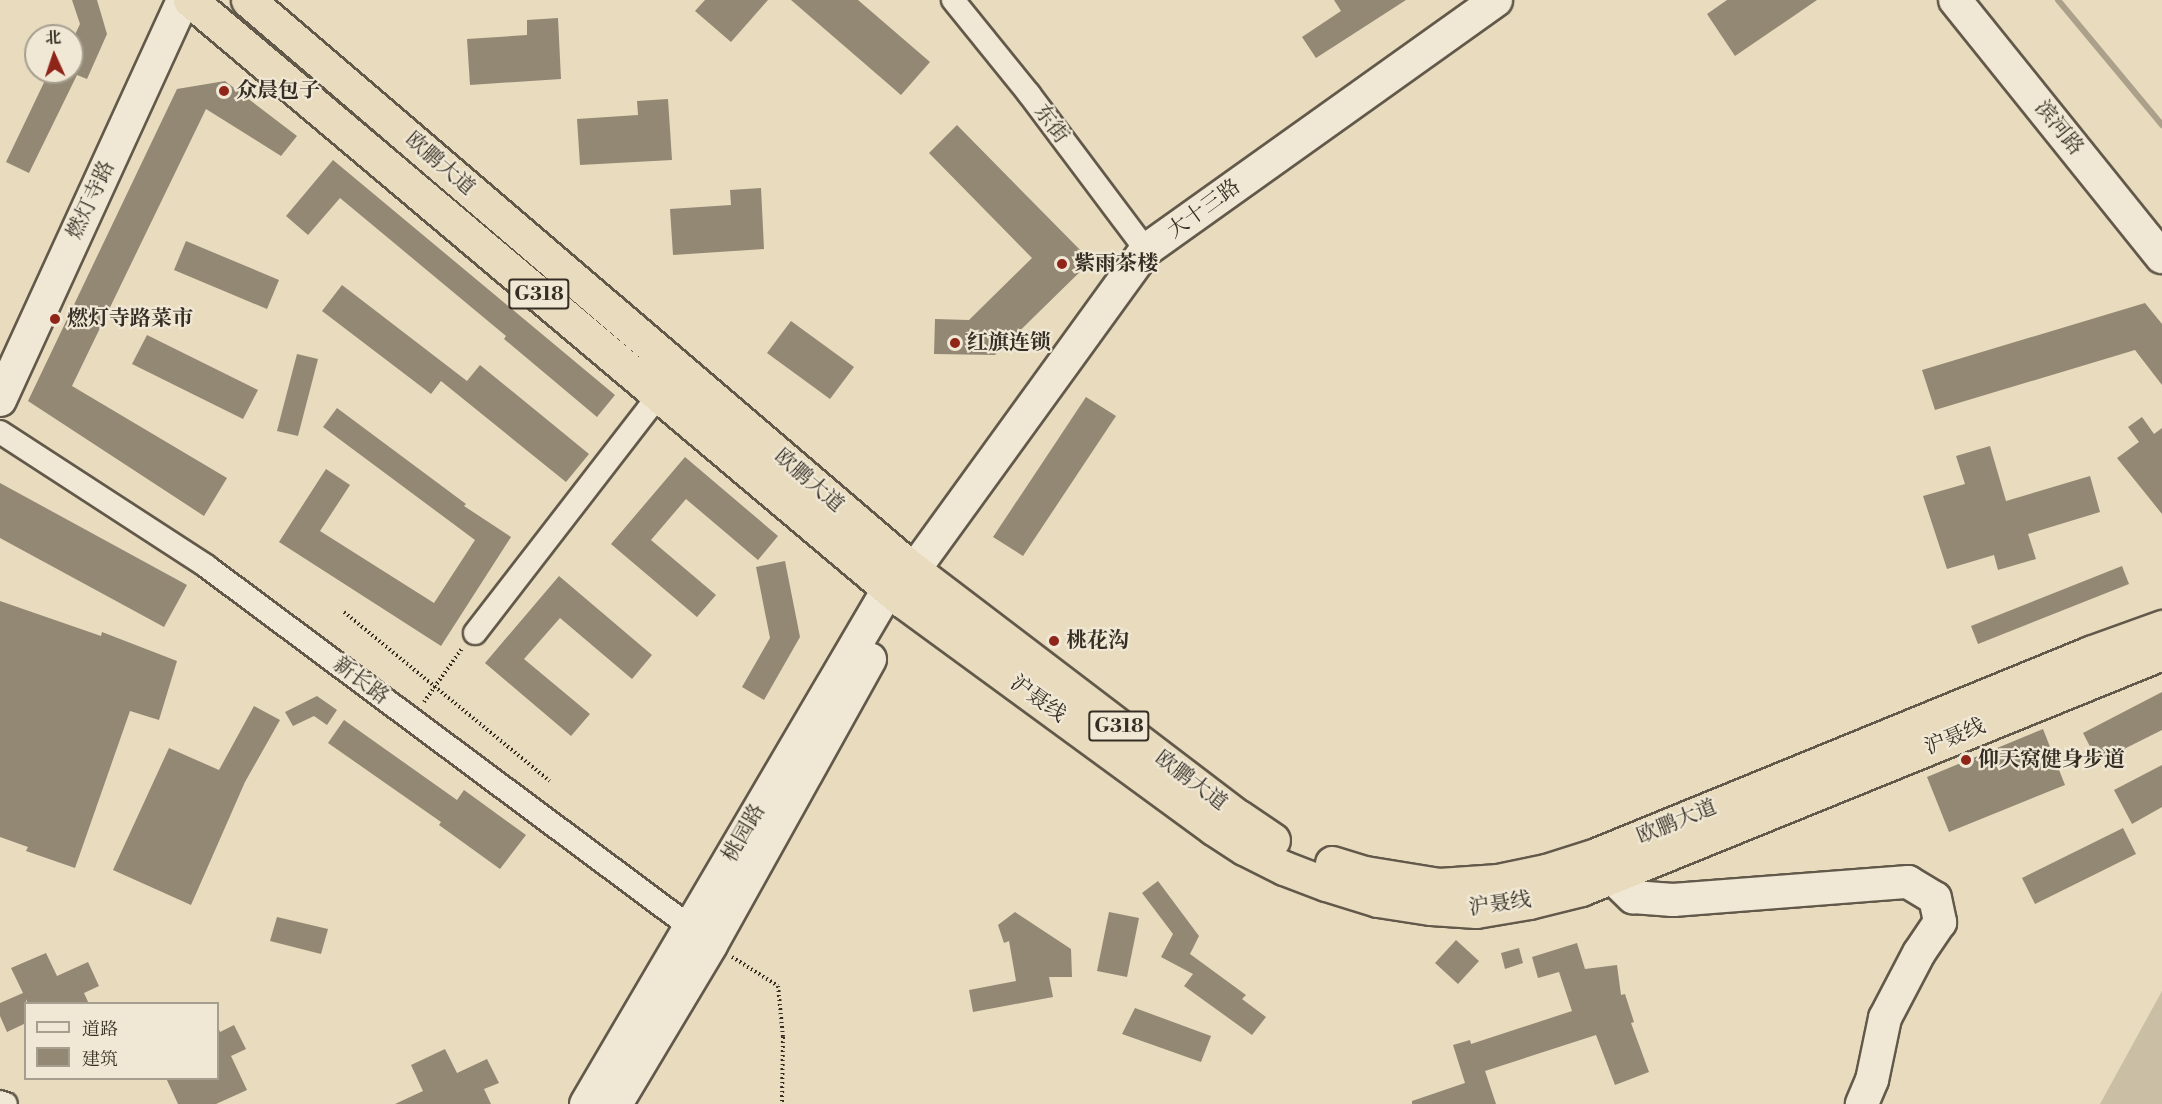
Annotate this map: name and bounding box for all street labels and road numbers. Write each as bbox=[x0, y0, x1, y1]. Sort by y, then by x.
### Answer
street label: 滨河路 bbox=[2029, 96, 2089, 160]
street label: 东街 bbox=[1028, 100, 1074, 148]
street label: 欧鹏大道 bbox=[400, 127, 480, 201]
street label: 燃灯寺路 bbox=[62, 157, 120, 243]
street label: 大十三路 bbox=[1163, 174, 1245, 244]
road number: G318 bbox=[508, 277, 570, 311]
street label: 欧鹏大道 bbox=[769, 444, 849, 518]
street label: 新长路 bbox=[328, 652, 394, 710]
street label: 沪聂线 bbox=[1005, 670, 1071, 728]
road number: G318 bbox=[1088, 709, 1150, 743]
street label: 沪聂线 bbox=[1921, 714, 1989, 760]
street label: 欧鹏大道 bbox=[1150, 746, 1232, 816]
street label: 欧鹏大道 bbox=[1633, 795, 1721, 849]
street label: 桃园路 bbox=[717, 799, 771, 867]
street label: 沪聂线 bbox=[1467, 887, 1533, 921]

